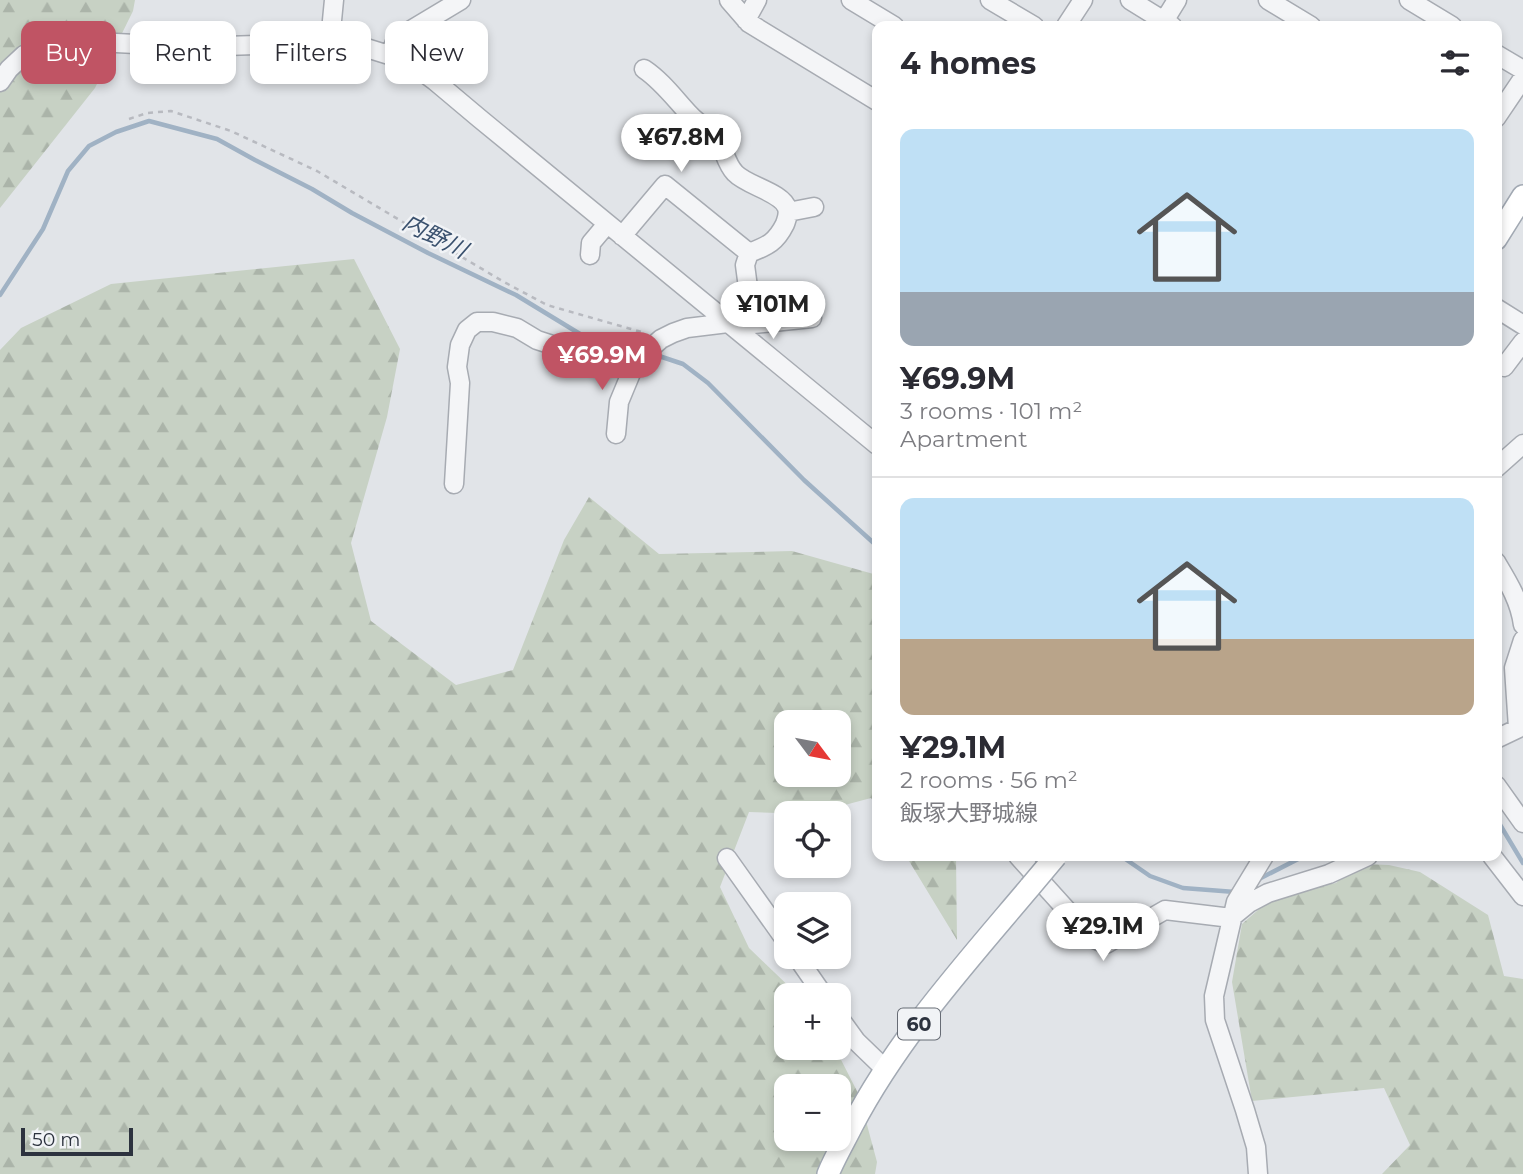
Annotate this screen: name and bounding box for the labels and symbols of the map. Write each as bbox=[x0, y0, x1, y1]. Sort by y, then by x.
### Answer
pin: ¥67.8M bbox=[624, 114, 738, 174]
water label: 内野川 bbox=[398, 208, 475, 265]
pin: ¥101M bbox=[724, 282, 822, 341]
pin: ¥69.9M bbox=[545, 332, 659, 392]
north arrow bbox=[774, 710, 850, 788]
pin: ¥29.1M bbox=[1046, 904, 1160, 963]
road number: 60 bbox=[898, 1008, 940, 1040]
scale bar bbox=[21, 1125, 133, 1157]

